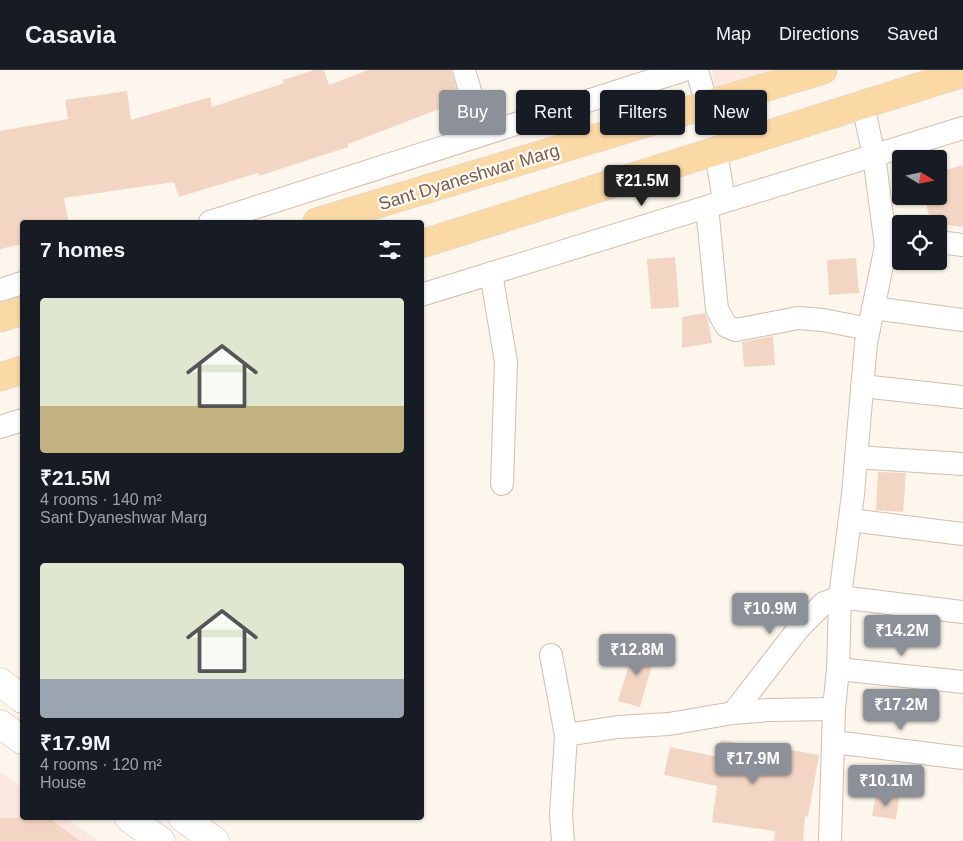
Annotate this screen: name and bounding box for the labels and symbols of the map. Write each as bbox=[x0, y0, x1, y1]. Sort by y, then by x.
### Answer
street label: Sant Dyaneshwar Marg bbox=[376, 140, 562, 214]
north arrow bbox=[892, 150, 948, 205]
pin: ₹21.5M bbox=[601, 164, 683, 207]
pin: ₹10.9M bbox=[729, 592, 811, 635]
pin: ₹14.2M bbox=[861, 614, 943, 657]
pin: ₹12.8M bbox=[596, 634, 678, 676]
pin: ₹17.2M bbox=[860, 688, 942, 731]
pin: ₹17.9M bbox=[712, 742, 794, 785]
pin: ₹10.1M bbox=[845, 764, 927, 807]

